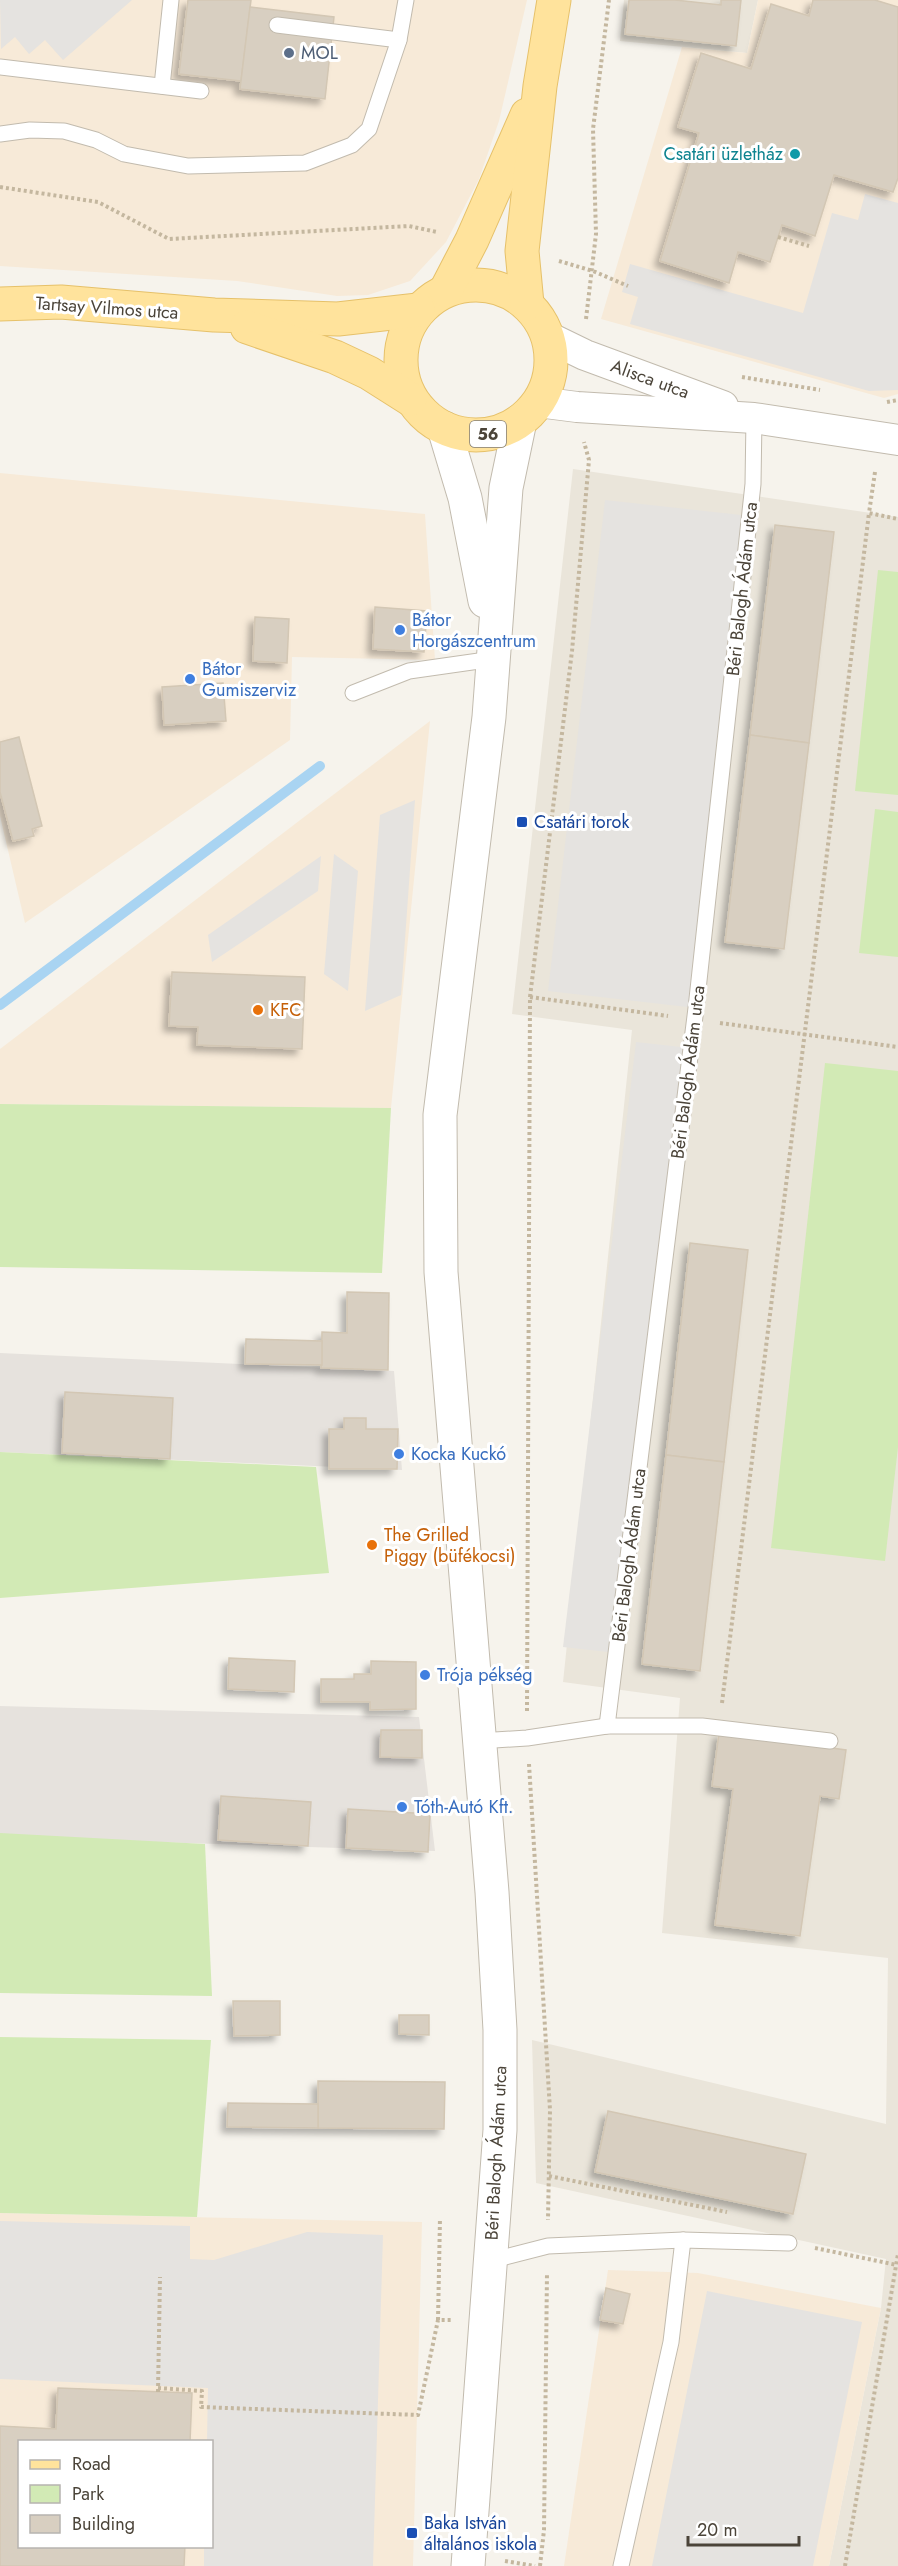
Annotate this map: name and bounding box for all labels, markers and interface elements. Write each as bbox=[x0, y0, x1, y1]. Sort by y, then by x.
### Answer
place label: MOL bbox=[301, 40, 338, 66]
marker: MOL bbox=[282, 46, 296, 60]
place label: Csatári üzletház bbox=[664, 141, 784, 167]
marker: Csatári üzletház bbox=[788, 147, 802, 161]
street label: Tartsay Vilmos utca bbox=[35, 290, 179, 326]
street label: Alisca utca bbox=[607, 353, 693, 405]
road number: 56 bbox=[470, 421, 506, 447]
street label: Béri Balogh Ádám utca bbox=[720, 501, 764, 677]
place label: Bátor Horgászcentrum bbox=[412, 607, 536, 654]
marker: Bátor Horgászcentrum bbox=[393, 623, 407, 637]
place label: Bátor Gumiszerviz bbox=[202, 656, 297, 703]
marker: Bátor Gumiszerviz bbox=[183, 672, 197, 686]
place label: Csatári torok bbox=[534, 809, 629, 835]
marker: Csatári torok bbox=[515, 815, 529, 829]
street label: Béri Balogh Ádám utca bbox=[664, 984, 712, 1160]
place label: KFC bbox=[270, 997, 302, 1023]
marker: KFC bbox=[251, 1003, 265, 1017]
place label: Kocka Kuckó bbox=[411, 1441, 506, 1467]
marker: Kocka Kuckó bbox=[392, 1447, 406, 1461]
street label: Béri Balogh Ádám utca bbox=[605, 1467, 653, 1643]
place label: The Grilled Piggy (büfékocsi) bbox=[384, 1522, 516, 1569]
marker: The Grilled Piggy (büfékocsi) bbox=[365, 1538, 379, 1552]
place label: Trója pékség bbox=[437, 1662, 532, 1688]
marker: Trója pékség bbox=[418, 1668, 432, 1682]
place label: Tóth-Autó Kft. bbox=[414, 1794, 514, 1820]
marker: Tóth-Autó Kft. bbox=[395, 1800, 409, 1814]
street label: Béri Balogh Ádám utca bbox=[478, 2065, 514, 2241]
legend bbox=[18, 2440, 213, 2548]
text: Road bbox=[72, 2451, 111, 2477]
text: Park bbox=[72, 2481, 104, 2507]
scale bar bbox=[688, 2509, 799, 2547]
place label: Baka István általános iskola bbox=[424, 2510, 537, 2557]
text: Building bbox=[72, 2511, 135, 2537]
text: 20 m bbox=[697, 2517, 737, 2543]
marker: Baka István általános iskola bbox=[405, 2526, 419, 2540]

